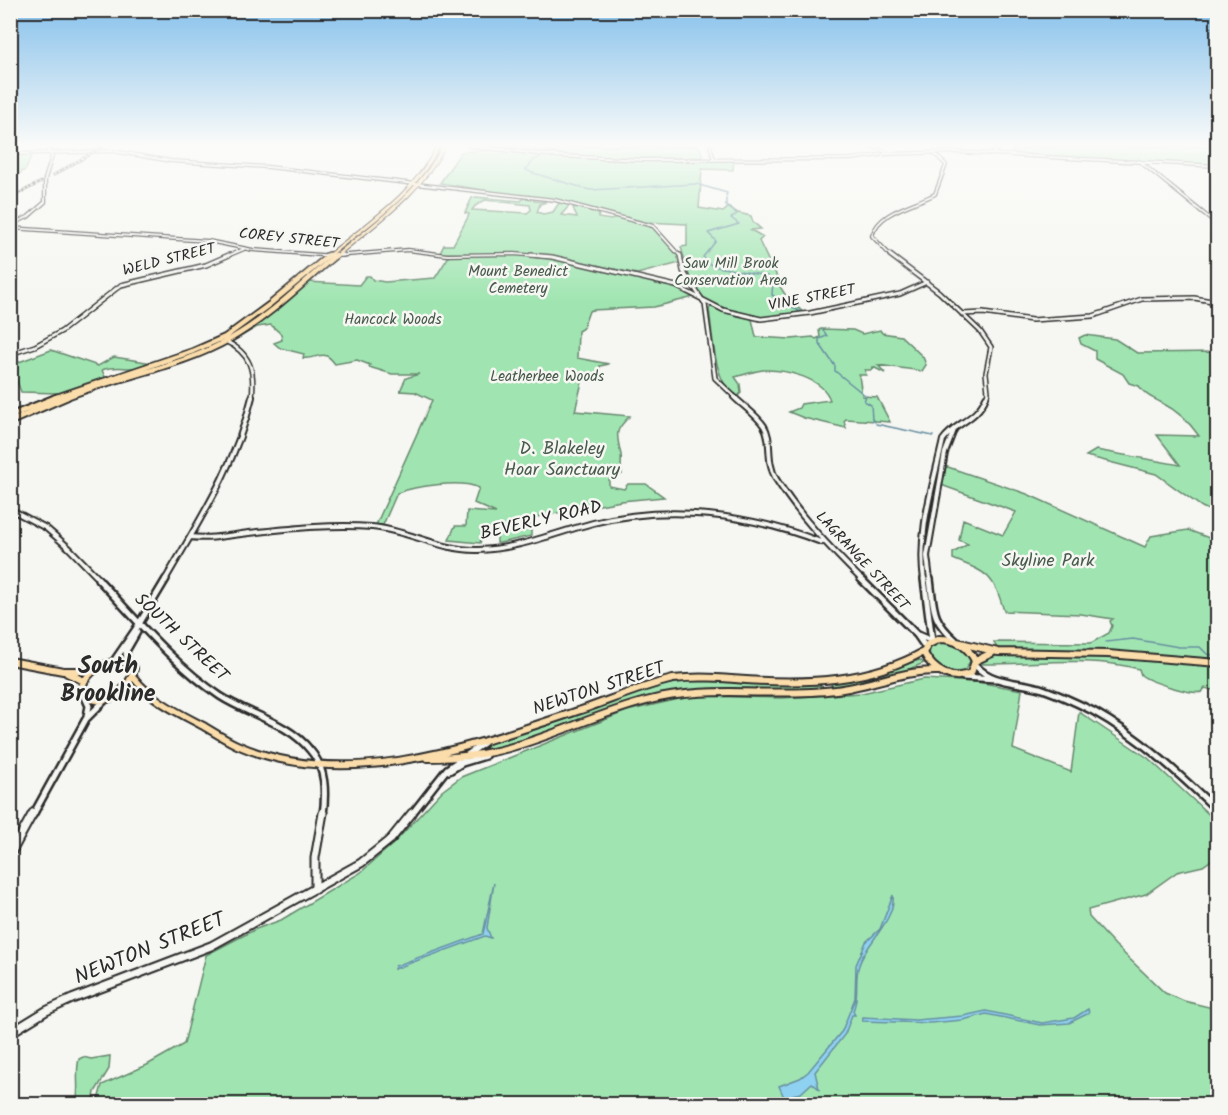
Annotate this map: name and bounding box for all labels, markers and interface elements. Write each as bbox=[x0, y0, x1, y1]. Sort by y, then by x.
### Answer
street label: COREY STREET bbox=[238, 222, 342, 256]
street label: WELD STREET bbox=[120, 236, 220, 283]
park label: Saw Mill Brook Conservation Area bbox=[674, 252, 788, 293]
park label: Mount Benedict Cemetery bbox=[468, 260, 568, 301]
street label: VINE STREET bbox=[767, 277, 859, 318]
park label: Hancock Woods bbox=[344, 308, 442, 332]
park label: Leatherbee Woods bbox=[490, 365, 605, 389]
park label: D. Blakeley Hoar Sanctuary bbox=[504, 435, 621, 485]
street label: BEVERLY ROAD bbox=[477, 493, 605, 549]
street label: LAGRANGE STREET bbox=[809, 506, 916, 618]
park label: Skyline Park bbox=[1002, 547, 1095, 576]
street label: SOUTH STREET bbox=[127, 586, 236, 691]
district label: South Brookline bbox=[60, 647, 156, 714]
street label: NEWTON STREET bbox=[529, 654, 670, 724]
street label: NEWTON STREET bbox=[70, 903, 232, 994]

